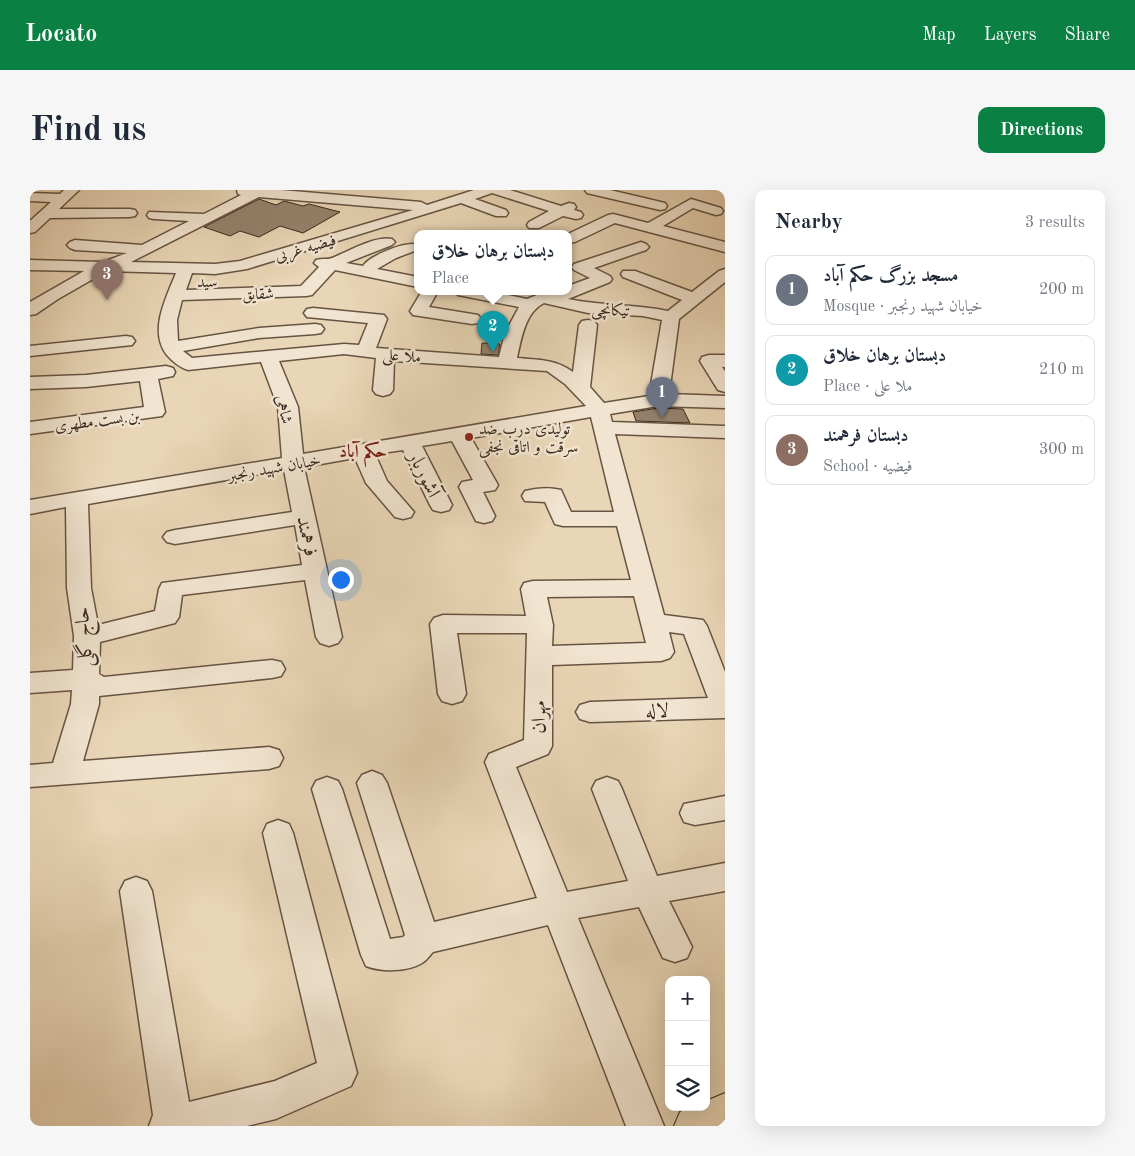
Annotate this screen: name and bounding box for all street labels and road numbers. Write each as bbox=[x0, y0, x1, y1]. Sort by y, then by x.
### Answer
street label: فیضیه غربی bbox=[273, 233, 339, 267]
street label: سید bbox=[197, 275, 218, 291]
street label: شقایق bbox=[242, 286, 274, 305]
street label: تیکانچی bbox=[591, 300, 631, 322]
street label: ملا علی bbox=[382, 347, 422, 369]
street label: شاهی bbox=[272, 393, 294, 425]
street label: بن بست مطهری bbox=[54, 409, 141, 436]
street label: آشوربار bbox=[402, 445, 448, 504]
street label: خیابان شهید رنجبر bbox=[224, 452, 322, 486]
street label: فرهمند bbox=[291, 515, 320, 558]
street label: حاج گلی bbox=[69, 606, 103, 668]
street label: مهران bbox=[530, 700, 551, 734]
street label: لاله bbox=[645, 702, 669, 722]

